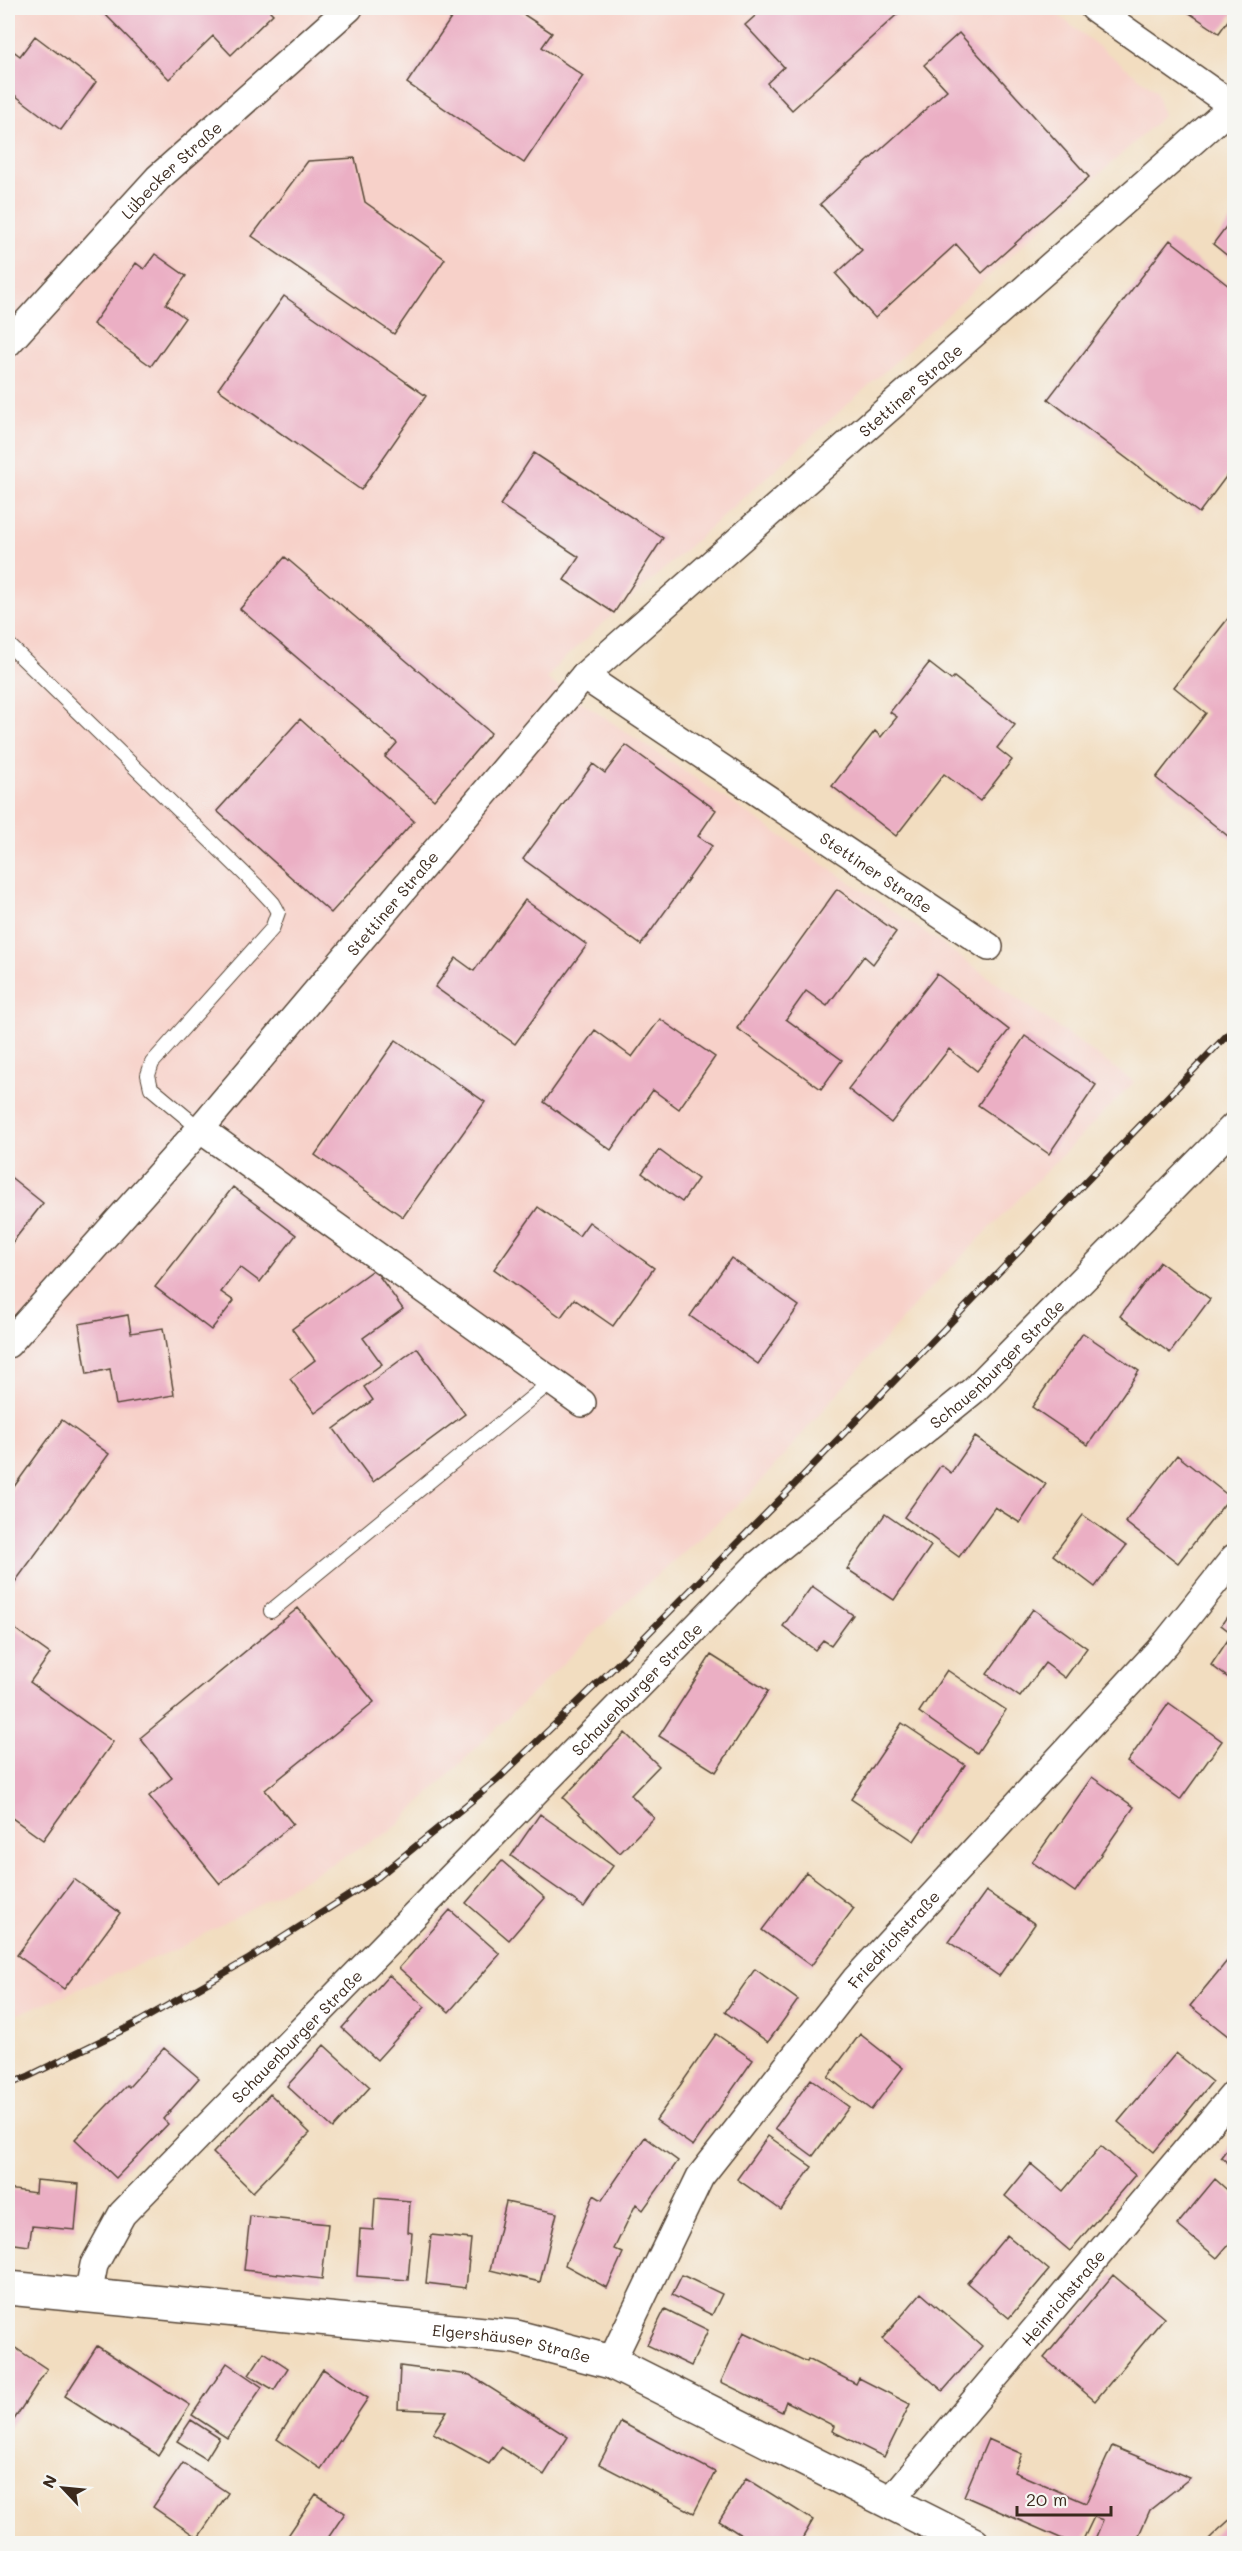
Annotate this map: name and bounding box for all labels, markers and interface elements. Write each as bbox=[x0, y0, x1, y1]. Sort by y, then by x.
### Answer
street label: Lübecker Straße bbox=[116, 116, 226, 223]
street label: Stettiner Straße bbox=[854, 339, 966, 441]
street label: Stettiner Straße bbox=[816, 827, 937, 917]
street label: Stettiner Straße bbox=[342, 846, 442, 959]
street label: Schauenburger Straße bbox=[925, 1294, 1068, 1433]
street label: Schauenburger Straße bbox=[566, 1617, 706, 1760]
street label: Friedrichstraße bbox=[842, 1885, 944, 1992]
street label: Schauenburger Straße bbox=[226, 1965, 366, 2107]
street label: Heinrichstraße bbox=[1016, 2245, 1109, 2349]
street label: Elgershäuser Straße bbox=[432, 2318, 593, 2367]
north arrow bbox=[33, 2458, 93, 2518]
text: N bbox=[37, 2471, 61, 2491]
scale bar bbox=[1017, 2479, 1112, 2517]
text: 20 m bbox=[1026, 2487, 1067, 2511]

